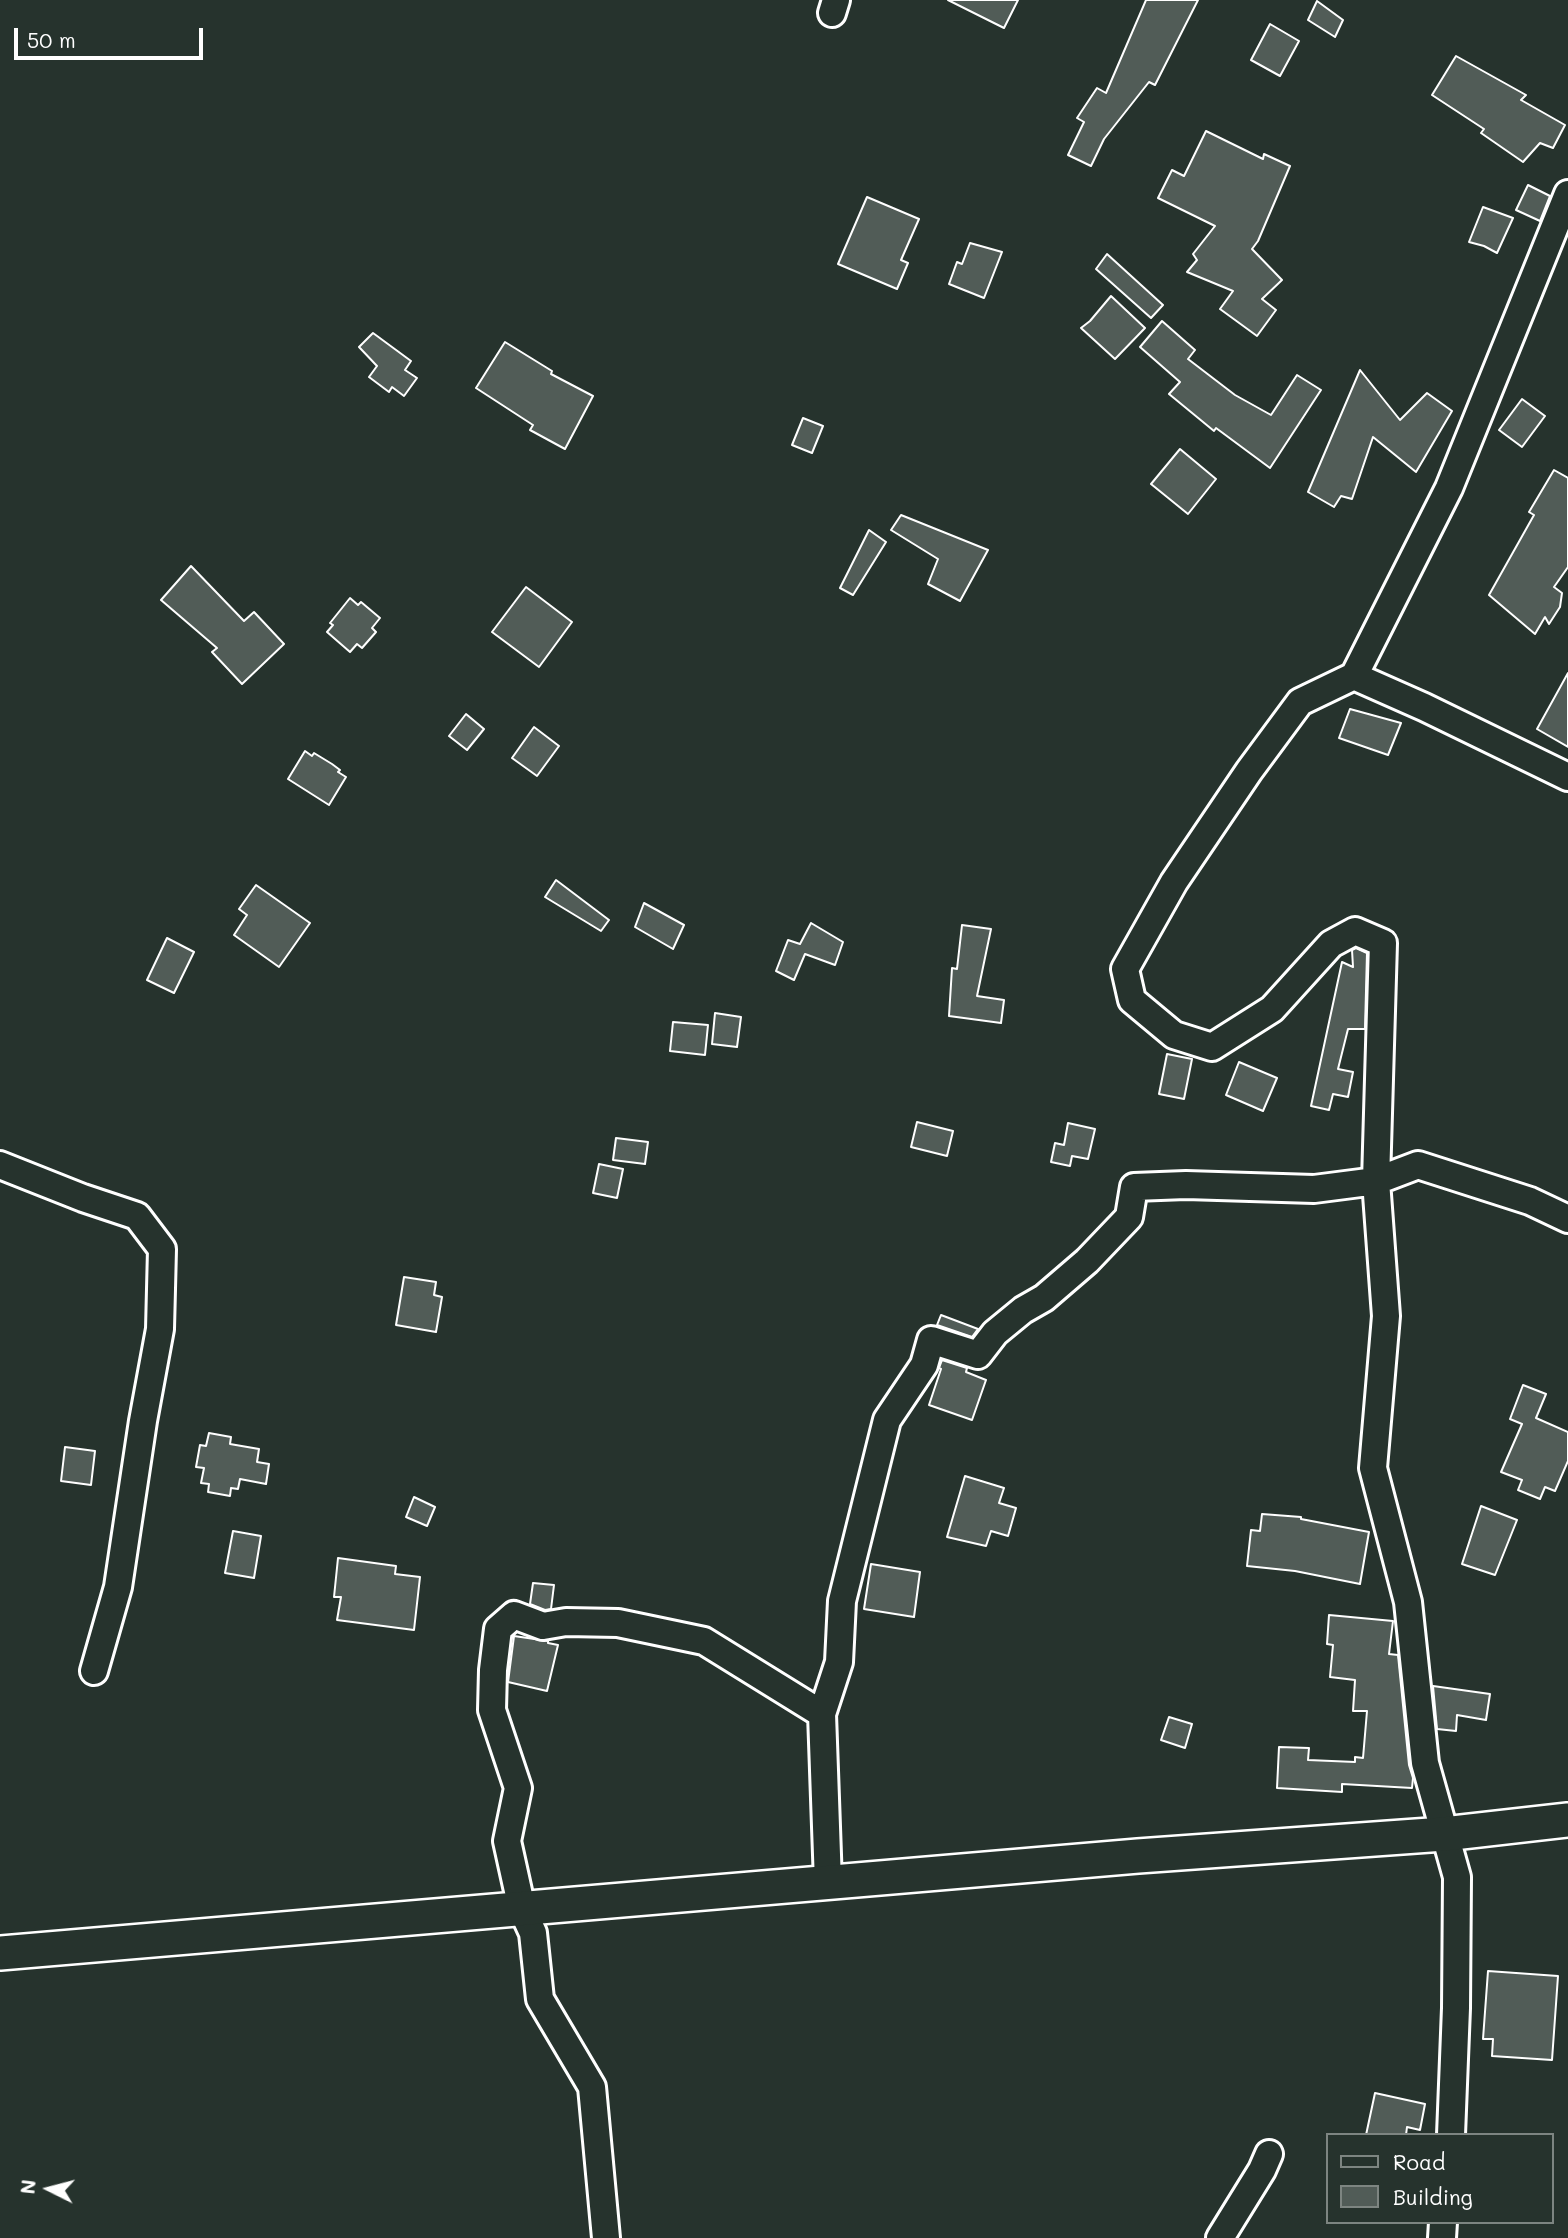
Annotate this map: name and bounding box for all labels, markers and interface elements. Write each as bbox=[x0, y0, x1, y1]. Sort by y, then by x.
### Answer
scale bar bbox=[18, 14, 206, 58]
text: 50 m bbox=[27, 26, 76, 53]
legend bbox=[1326, 2133, 1554, 2224]
text: Road bbox=[1393, 2148, 1445, 2175]
north arrow bbox=[14, 2154, 84, 2224]
text: N bbox=[14, 2178, 41, 2195]
text: Building bbox=[1393, 2183, 1473, 2210]

